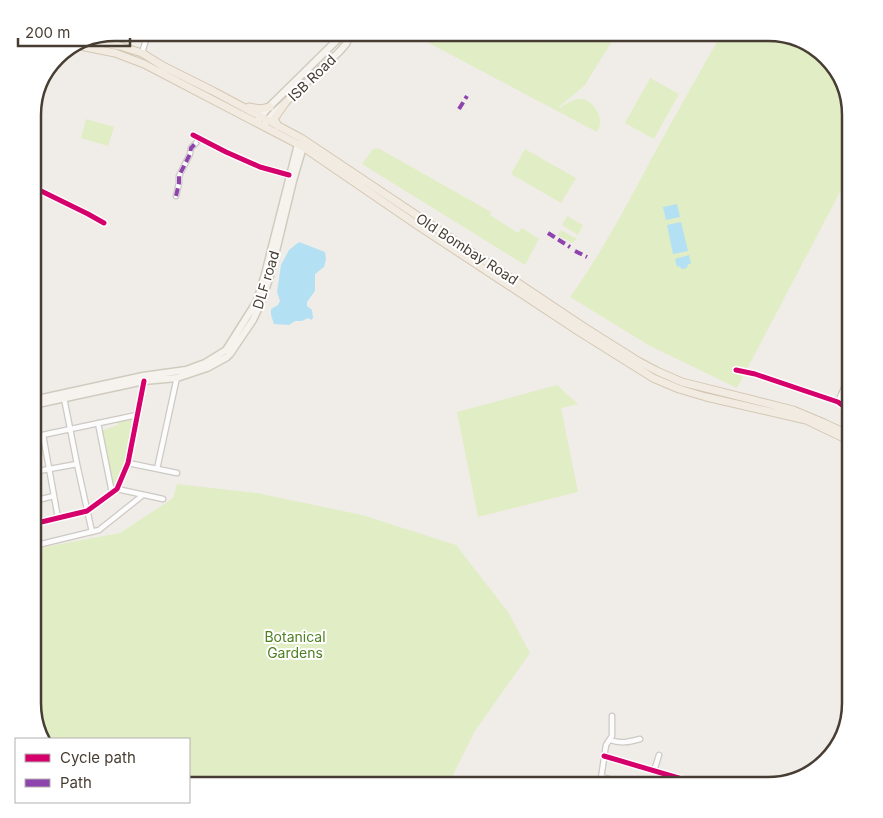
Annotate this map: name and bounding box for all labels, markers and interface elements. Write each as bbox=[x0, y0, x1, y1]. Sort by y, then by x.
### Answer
scale bar bbox=[18, 15, 130, 47]
text: 200 m bbox=[25, 23, 70, 42]
street label: ISB Road bbox=[284, 51, 339, 104]
street label: Old Bombay Road bbox=[413, 209, 522, 288]
street label: DLF road bbox=[249, 249, 282, 311]
park label: Botanical Gardens bbox=[264, 628, 326, 661]
legend bbox=[15, 738, 190, 803]
text: Cycle path bbox=[60, 748, 136, 767]
text: Path bbox=[60, 773, 92, 792]

